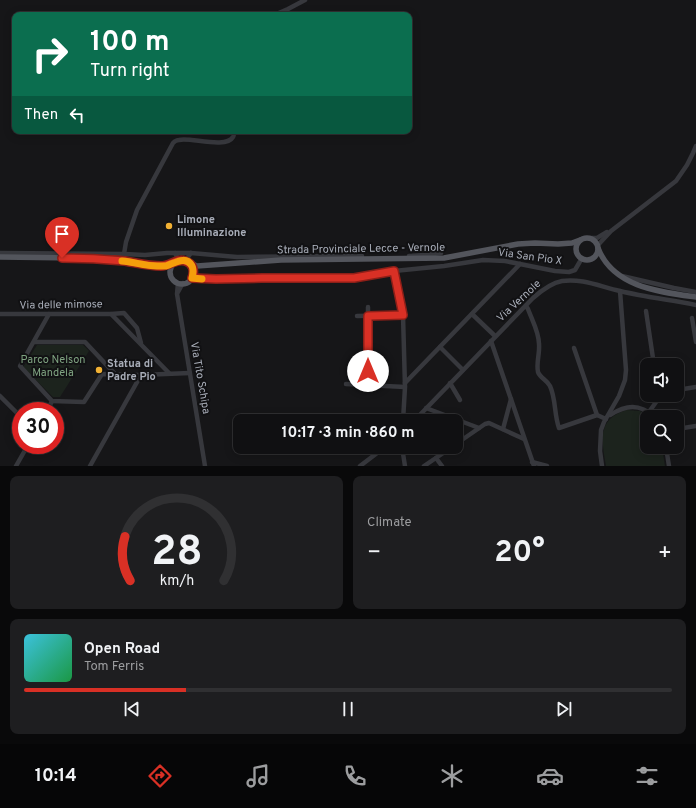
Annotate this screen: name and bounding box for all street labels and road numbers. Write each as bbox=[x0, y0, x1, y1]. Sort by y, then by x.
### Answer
street label: Strada Provinciale Lecce - Vernole bbox=[277, 241, 445, 257]
street label: Via San Pio X bbox=[497, 246, 563, 268]
street label: Via Vernole bbox=[494, 277, 544, 325]
street label: Via delle mimose bbox=[19, 297, 103, 313]
street label: Via Tito Schipa bbox=[187, 341, 213, 415]

